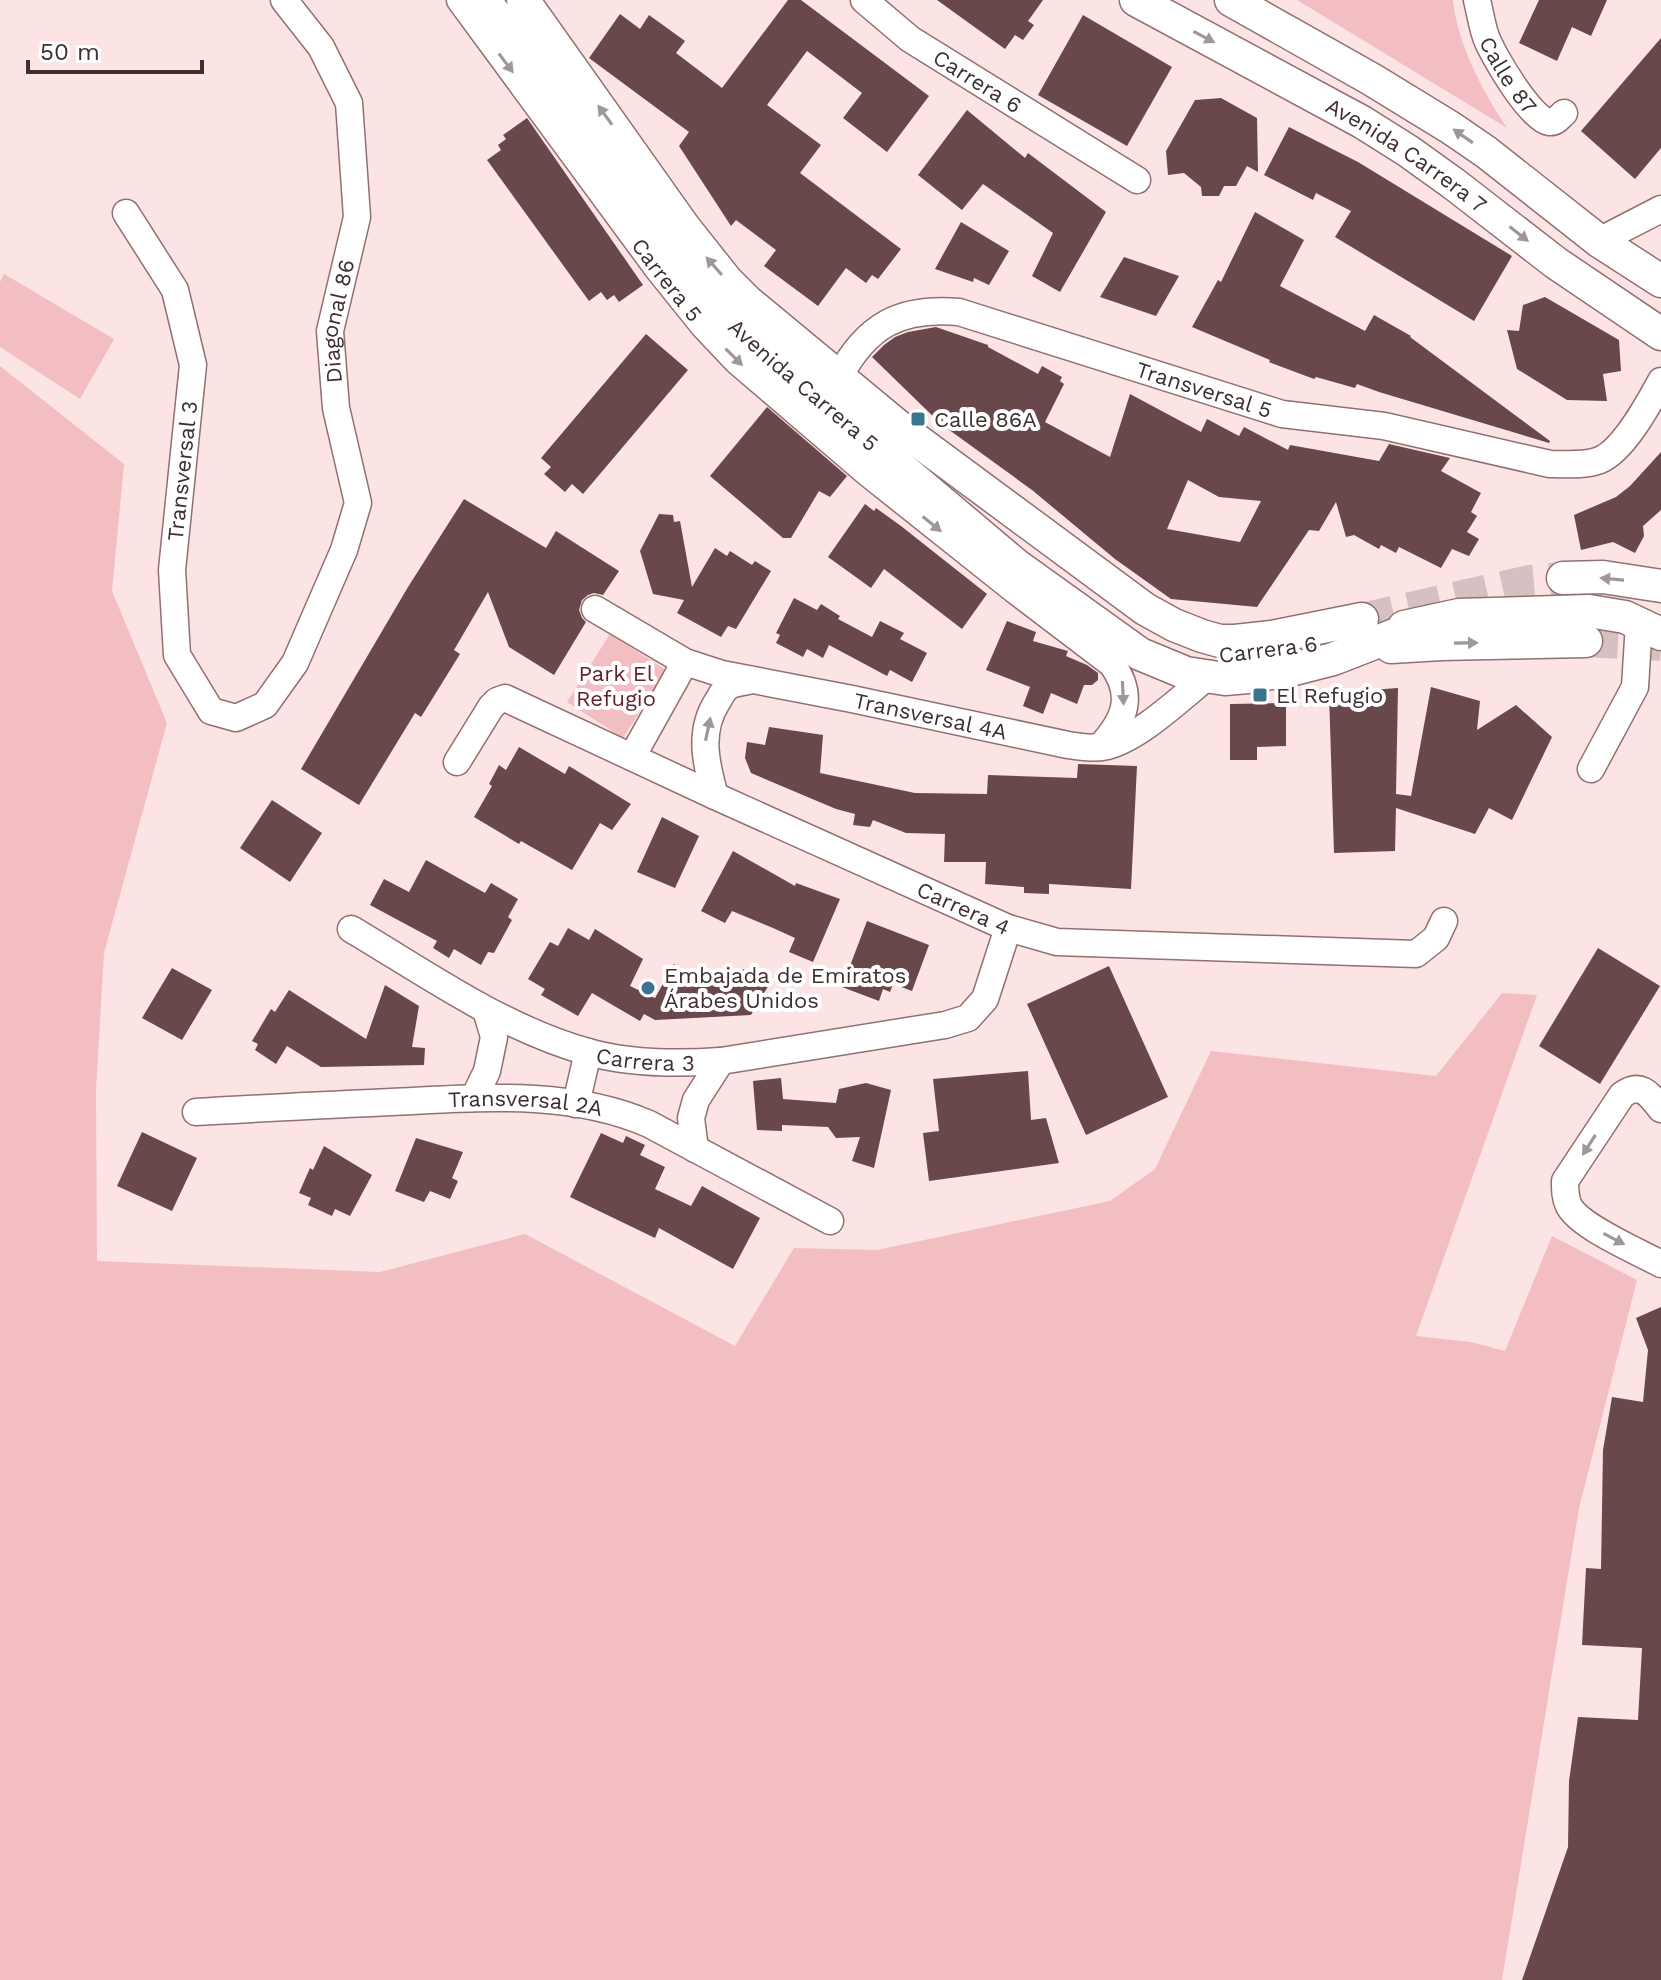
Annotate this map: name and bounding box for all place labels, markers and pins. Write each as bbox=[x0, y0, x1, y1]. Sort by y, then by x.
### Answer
place label: Calle 86A bbox=[934, 407, 1037, 432]
marker: Calle 86A bbox=[909, 410, 927, 428]
place label: El Refugio bbox=[1276, 683, 1383, 708]
marker: El Refugio bbox=[1251, 686, 1269, 704]
place label: Embajada de Emiratos Árabes Unidos bbox=[664, 963, 906, 1013]
marker: Embajada de Emiratos Árabes Unidos bbox=[639, 979, 657, 997]

